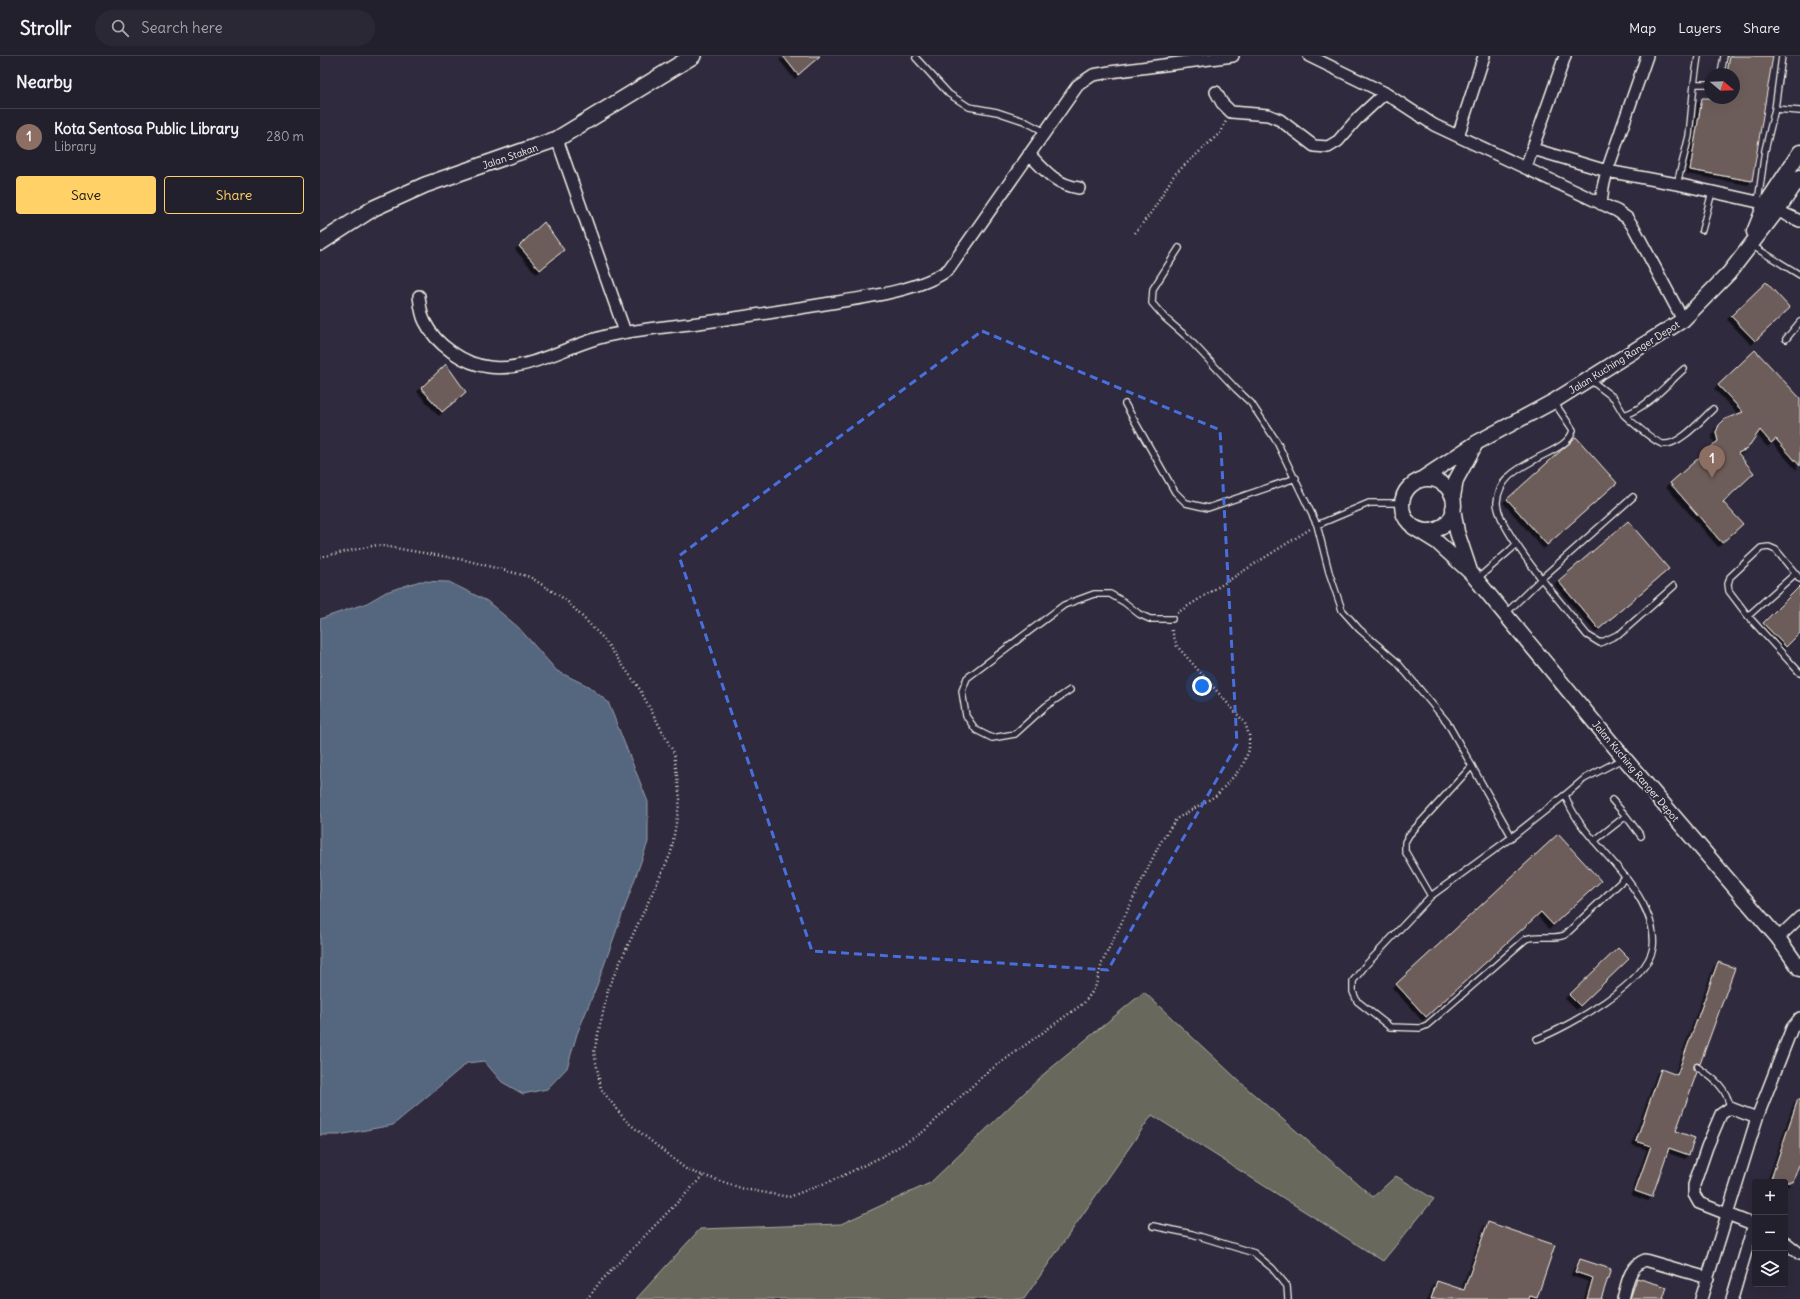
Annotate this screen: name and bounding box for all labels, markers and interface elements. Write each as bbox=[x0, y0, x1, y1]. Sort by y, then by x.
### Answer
search box bbox=[95, 10, 375, 46]
text: Strollr bbox=[20, 16, 71, 40]
icon: search bbox=[109, 17, 131, 39]
text: Search here bbox=[141, 18, 223, 37]
text: Map bbox=[1629, 19, 1656, 37]
text: Layers bbox=[1678, 19, 1721, 37]
text: Share bbox=[1743, 19, 1780, 37]
north arrow bbox=[1704, 68, 1740, 104]
text: Nearby bbox=[16, 71, 72, 93]
text: Kota Sentosa Public Library bbox=[54, 119, 239, 138]
text: 1 bbox=[26, 128, 32, 145]
text: 280 m bbox=[266, 128, 304, 145]
text: Library bbox=[54, 138, 96, 155]
street label: Jalan Stakan bbox=[481, 141, 540, 172]
button: Save bbox=[16, 176, 156, 214]
button: Share bbox=[164, 176, 304, 214]
street label: Jalan Kuching Ranger Depot bbox=[1567, 318, 1682, 397]
pin: 1 bbox=[1699, 445, 1725, 478]
your location bbox=[1192, 676, 1212, 696]
street label: Jalan Kuching Ranger Depot bbox=[1590, 718, 1682, 825]
map controls bbox=[1752, 1179, 1788, 1287]
button: + bbox=[1752, 1179, 1788, 1215]
button: − bbox=[1752, 1215, 1788, 1251]
button: layers bbox=[1752, 1251, 1788, 1287]

